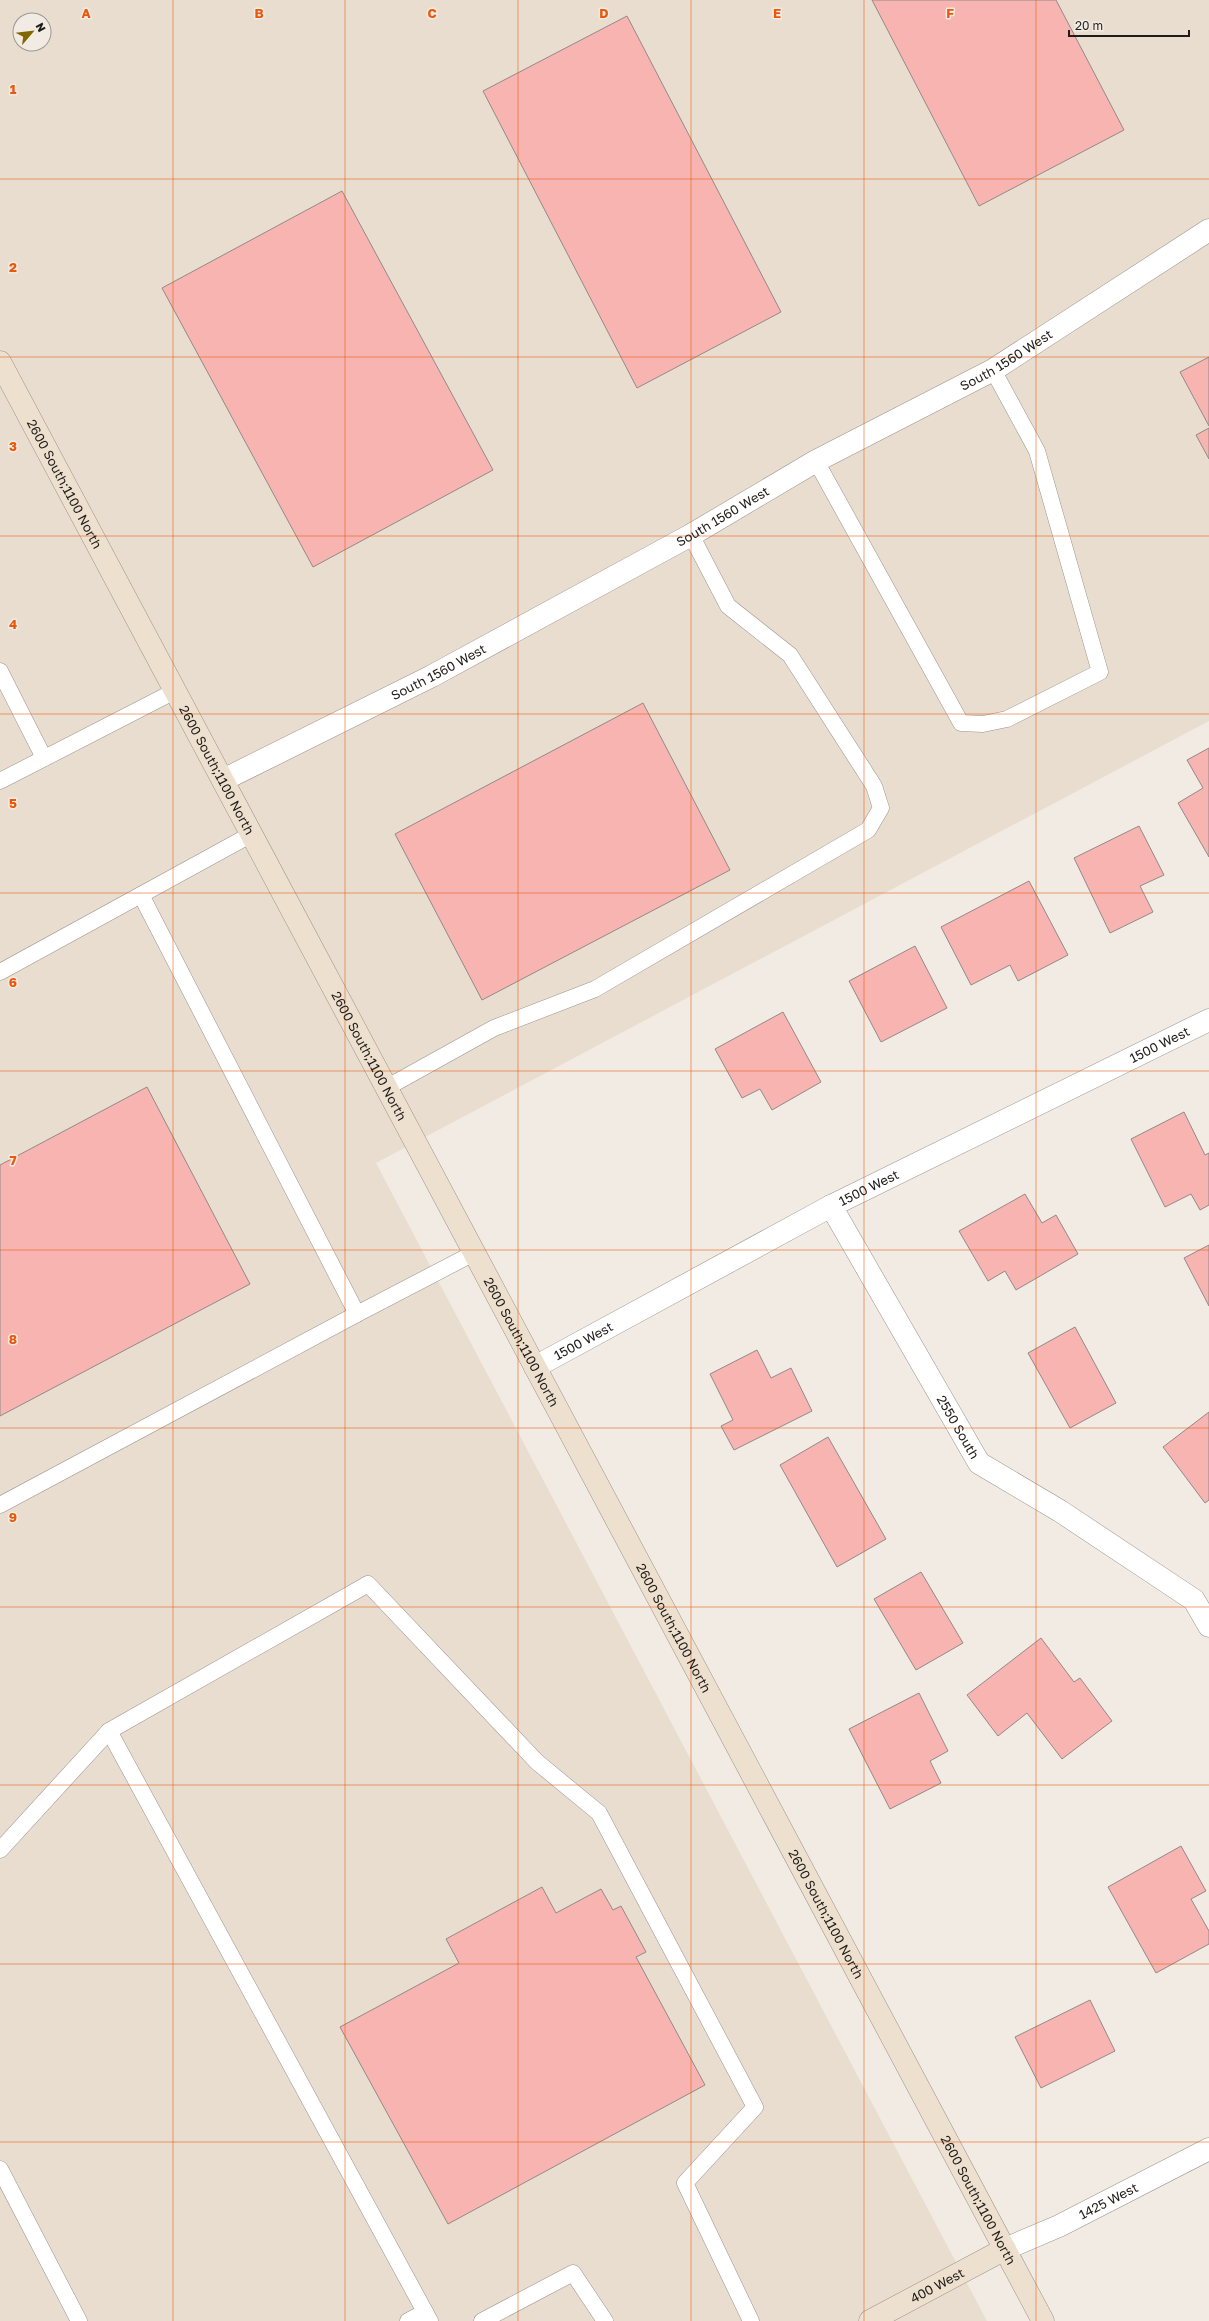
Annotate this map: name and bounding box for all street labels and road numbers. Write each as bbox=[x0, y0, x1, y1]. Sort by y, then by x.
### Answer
street label: South 1560 West bbox=[957, 326, 1055, 394]
street label: 2600 South;1100 North bbox=[24, 416, 106, 551]
street label: South 1560 West bbox=[673, 483, 772, 550]
street label: South 1560 West bbox=[388, 640, 489, 703]
street label: 2600 South;1100 North bbox=[176, 702, 258, 837]
street label: 2600 South;1100 North bbox=[328, 988, 410, 1123]
street label: 1500 West bbox=[1127, 1023, 1192, 1066]
street label: 1500 West bbox=[836, 1166, 901, 1209]
street label: 2600 South;1100 North bbox=[481, 1274, 563, 1409]
street label: 1500 West bbox=[551, 1318, 616, 1363]
street label: 2550 South bbox=[934, 1392, 983, 1462]
street label: 2600 South;1100 North bbox=[633, 1560, 715, 1695]
street label: 2600 South;1100 North bbox=[785, 1846, 867, 1981]
street label: 2600 South;1100 North bbox=[938, 2132, 1019, 2267]
street label: 1425 West bbox=[1076, 2179, 1140, 2223]
street label: 400 West bbox=[907, 2264, 967, 2306]

